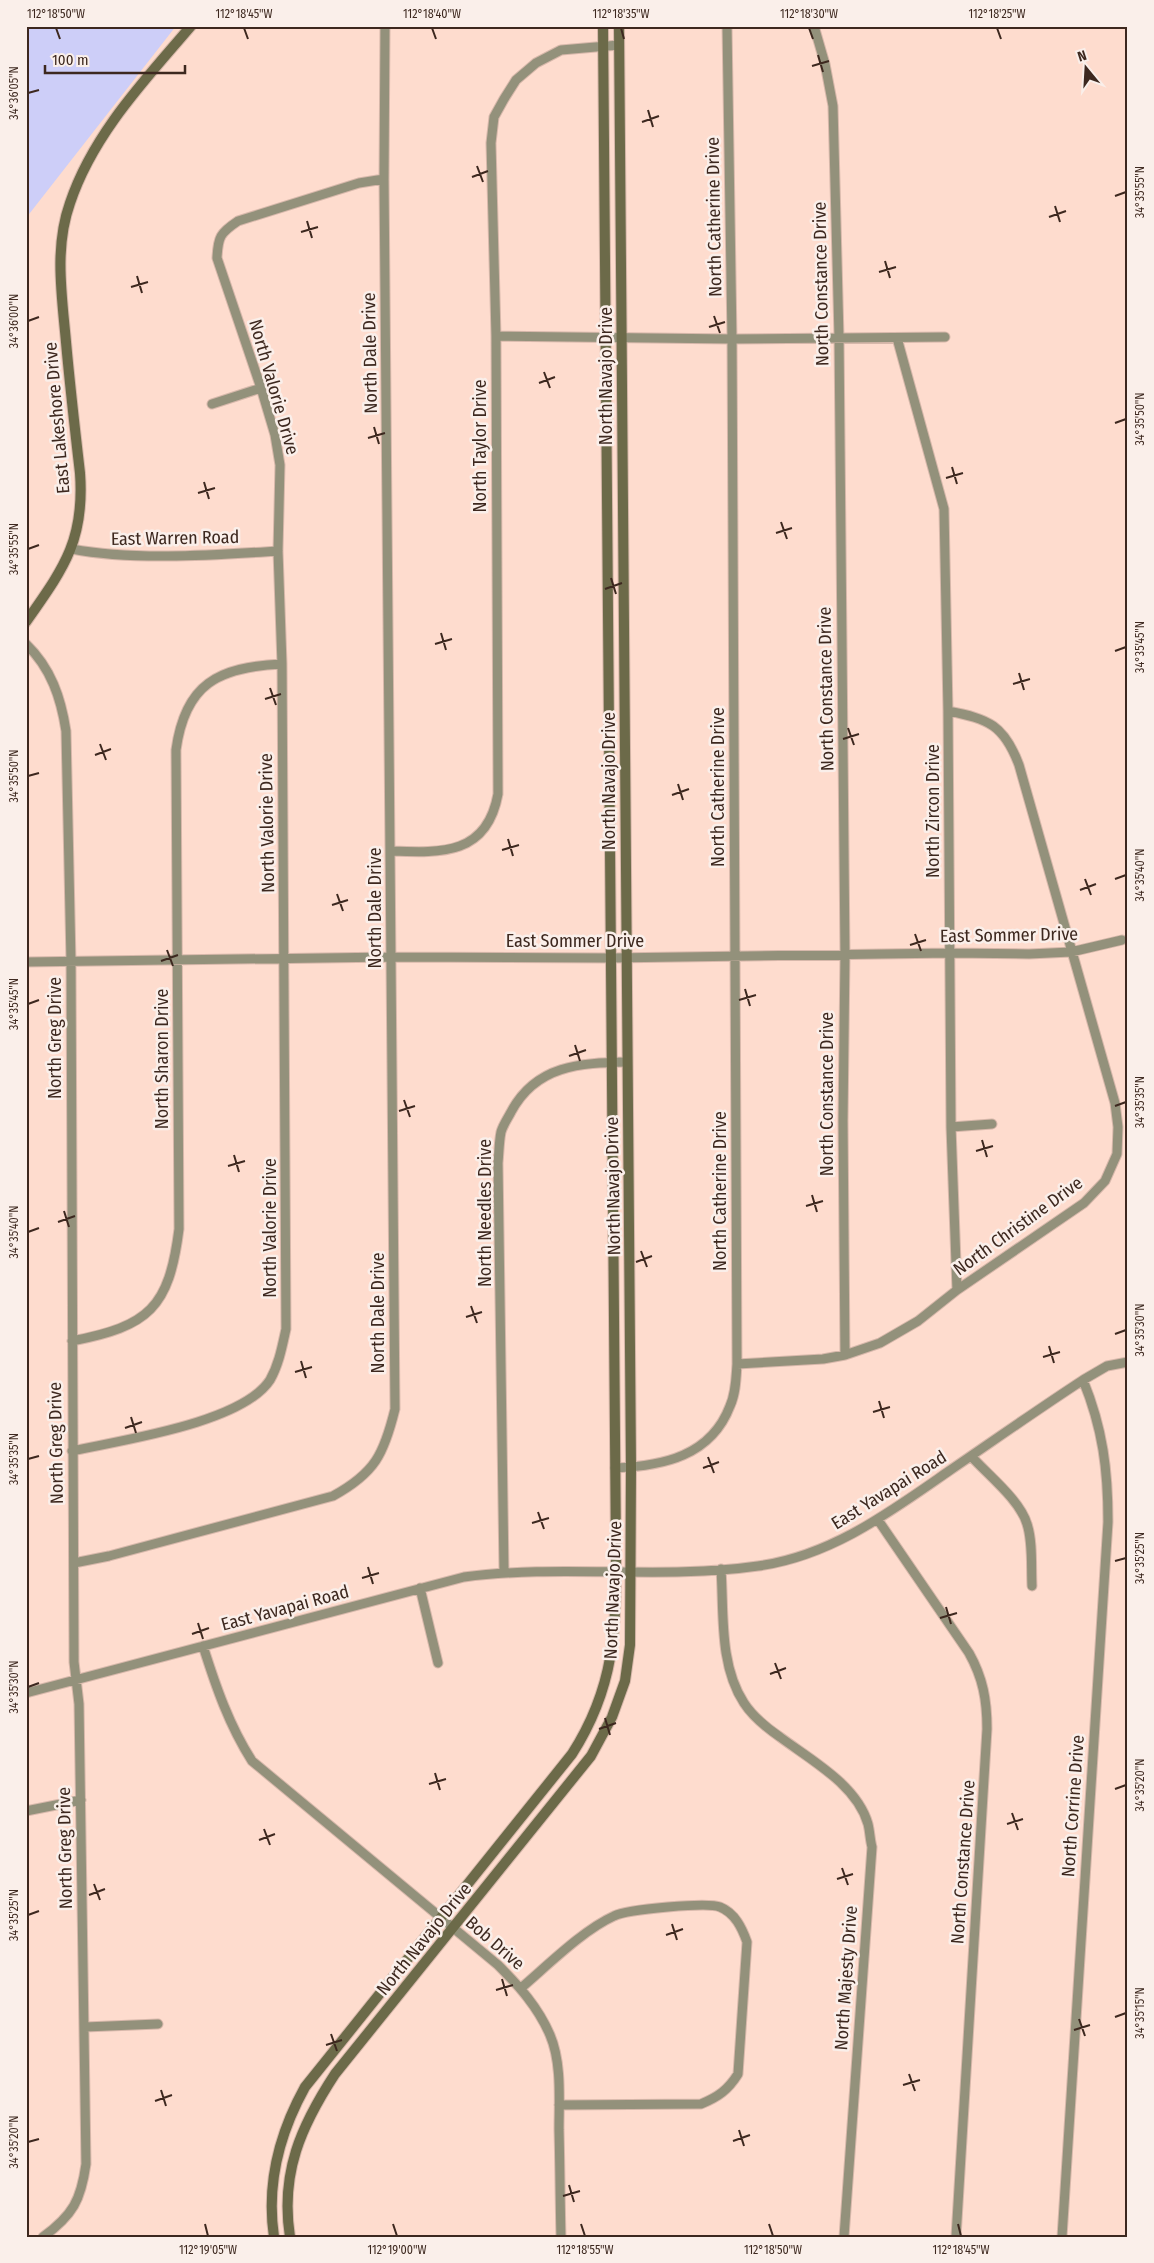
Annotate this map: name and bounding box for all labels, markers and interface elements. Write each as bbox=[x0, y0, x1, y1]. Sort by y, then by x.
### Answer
text: 112°18'50"W bbox=[27, 7, 85, 21]
text: 112°18'45"W bbox=[216, 7, 272, 21]
text: 112°18'40"W bbox=[403, 7, 461, 21]
text: 112°18'35"W bbox=[592, 7, 650, 21]
text: 112°18'30"W bbox=[780, 7, 838, 21]
text: 112°18'25"W bbox=[968, 7, 1026, 21]
scale bar bbox=[45, 42, 185, 74]
north arrow bbox=[1062, 42, 1112, 92]
text: N bbox=[1076, 47, 1089, 65]
text: 100 m bbox=[52, 51, 89, 69]
text: 34°36'05"N bbox=[7, 66, 21, 120]
street label: North Catherine Drive bbox=[702, 137, 726, 297]
text: 34°35'55"N bbox=[1133, 166, 1147, 218]
street label: North Constance Drive bbox=[809, 202, 833, 366]
street label: North Dale Drive bbox=[358, 292, 382, 414]
text: 34°36'00"N bbox=[7, 294, 21, 348]
street label: North Navajo Drive bbox=[595, 307, 617, 445]
street label: North Valorie Drive bbox=[244, 317, 304, 457]
street label: East Lakeshore Drive bbox=[39, 341, 75, 495]
street label: North Taylor Drive bbox=[469, 379, 491, 513]
text: 34°35'50"N bbox=[1133, 392, 1147, 446]
text: 34°35'55"N bbox=[7, 523, 21, 575]
street label: East Warren Road bbox=[111, 526, 239, 550]
street label: North Constance Drive bbox=[814, 607, 838, 771]
text: 34°35'45"N bbox=[1133, 621, 1147, 673]
street label: North Catherine Drive bbox=[707, 707, 729, 867]
street label: North Navajo Drive bbox=[598, 712, 620, 850]
street label: North Zircon Drive bbox=[922, 744, 944, 878]
text: 34°35'50"N bbox=[7, 749, 21, 803]
street label: North Valorie Drive bbox=[255, 753, 279, 893]
street label: North Dale Drive bbox=[364, 847, 386, 969]
text: 34°35'40"N bbox=[1133, 848, 1147, 902]
street label: East Sommer Drive bbox=[940, 923, 1078, 947]
street label: East Sommer Drive bbox=[506, 930, 644, 952]
street label: North Greg Drive bbox=[44, 977, 66, 1099]
text: 34°35'45"N bbox=[7, 978, 21, 1030]
street label: North Sharon Drive bbox=[151, 989, 173, 1129]
street label: North Constance Drive bbox=[816, 1012, 838, 1176]
text: 34°35'35"N bbox=[1133, 1076, 1147, 1128]
street label: North Catherine Drive bbox=[709, 1111, 731, 1271]
street label: North Navajo Drive bbox=[601, 1116, 625, 1255]
street label: North Needles Drive bbox=[474, 1139, 496, 1287]
street label: North Valorie Drive bbox=[259, 1158, 281, 1298]
street label: North Christine Drive bbox=[949, 1172, 1087, 1280]
text: 34°35'40"N bbox=[7, 1205, 21, 1259]
street label: North Dale Drive bbox=[367, 1252, 389, 1374]
text: 34°35'30"N bbox=[1133, 1303, 1147, 1357]
street label: North Greg Drive bbox=[44, 1382, 68, 1504]
text: 34°35'35"N bbox=[7, 1433, 21, 1485]
street label: East Yavapai Road bbox=[827, 1446, 951, 1534]
street label: North Navajo Drive bbox=[600, 1520, 626, 1660]
text: 34°35'25"N bbox=[1133, 1532, 1147, 1584]
street label: East Yavapai Road bbox=[219, 1580, 351, 1636]
text: 34°35'30"N bbox=[7, 1660, 21, 1714]
street label: North Corrine Drive bbox=[1057, 1734, 1089, 1878]
text: 34°35'20"N bbox=[1133, 1758, 1147, 1812]
street label: North Constance Drive bbox=[946, 1779, 980, 1945]
street label: North Greg Drive bbox=[53, 1787, 77, 1909]
street label: North Navajo Drive bbox=[372, 1878, 476, 2000]
text: 34°35'25"N bbox=[7, 1889, 21, 1941]
street label: North Majesty Drive bbox=[830, 1905, 862, 2051]
street label: Bob Drive bbox=[461, 1911, 529, 1975]
text: 34°35'15"N bbox=[1133, 1987, 1147, 2039]
text: 34°35'20"N bbox=[7, 2115, 21, 2169]
text: 112°19'05"W bbox=[179, 2243, 237, 2257]
text: 112°19'00"W bbox=[368, 2243, 426, 2257]
text: 112°18'55"W bbox=[556, 2243, 614, 2257]
text: 112°18'50"W bbox=[744, 2243, 802, 2257]
text: 112°18'45"W bbox=[933, 2243, 989, 2257]

